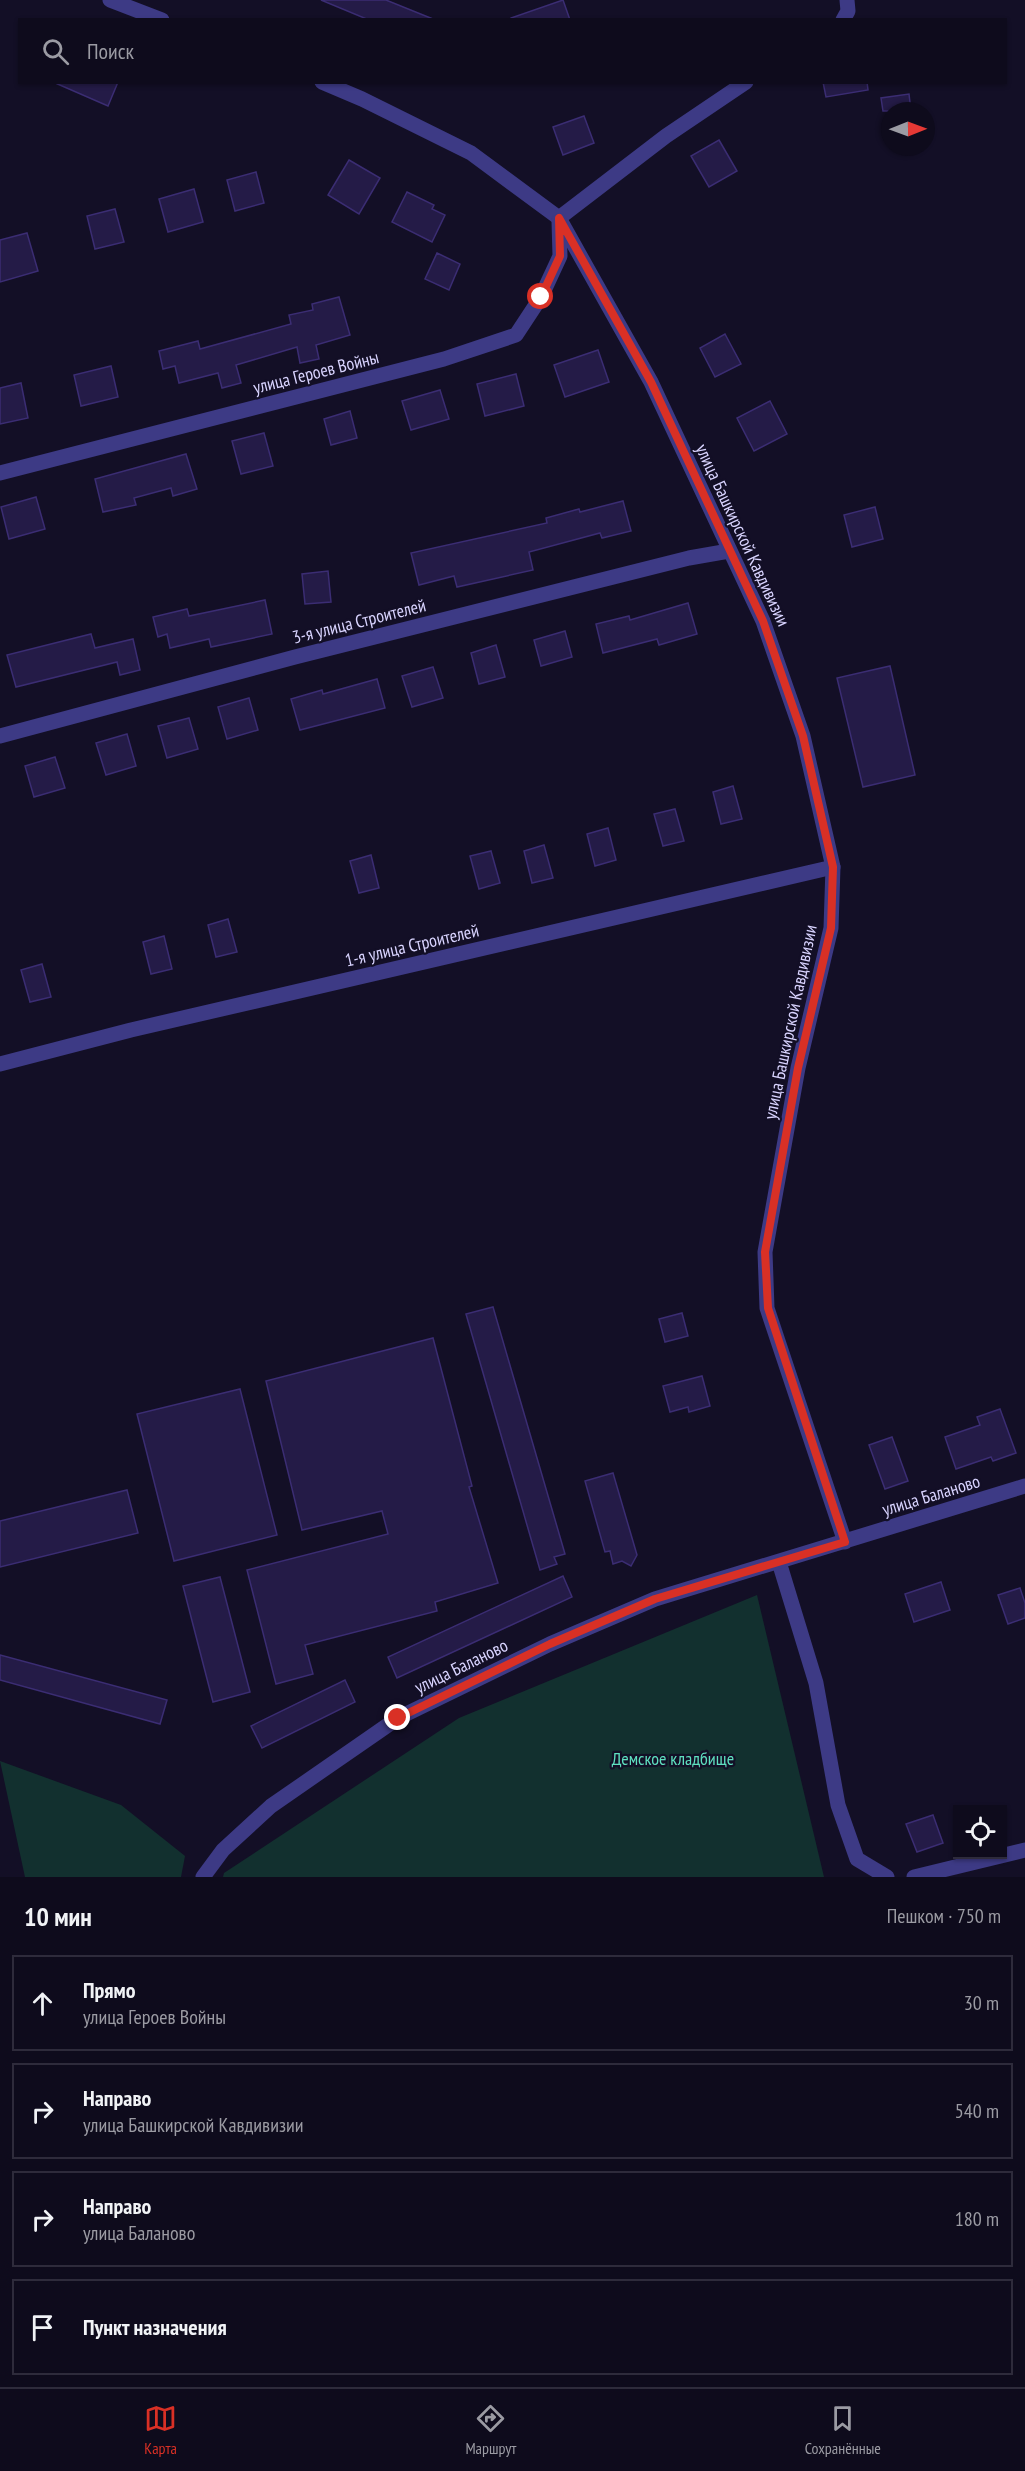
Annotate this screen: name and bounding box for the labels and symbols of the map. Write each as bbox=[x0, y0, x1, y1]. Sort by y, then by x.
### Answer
north arrow bbox=[881, 102, 935, 156]
route start bbox=[527, 283, 553, 309]
street label: улица Героев Войны bbox=[251, 345, 381, 399]
street label: улица Башкирской Кавдивизии bbox=[691, 440, 795, 630]
street label: 3-я улица Строителей bbox=[290, 593, 428, 649]
street label: 1-я улица Строителей bbox=[343, 918, 481, 972]
street label: улица Башкирской Кавдивизии bbox=[758, 923, 822, 1121]
street label: улица Баланово bbox=[879, 1469, 983, 1521]
street label: улица Баланово bbox=[411, 1633, 512, 1698]
route end bbox=[384, 1704, 410, 1730]
park label: Демское кладбище bbox=[612, 1747, 734, 1770]

